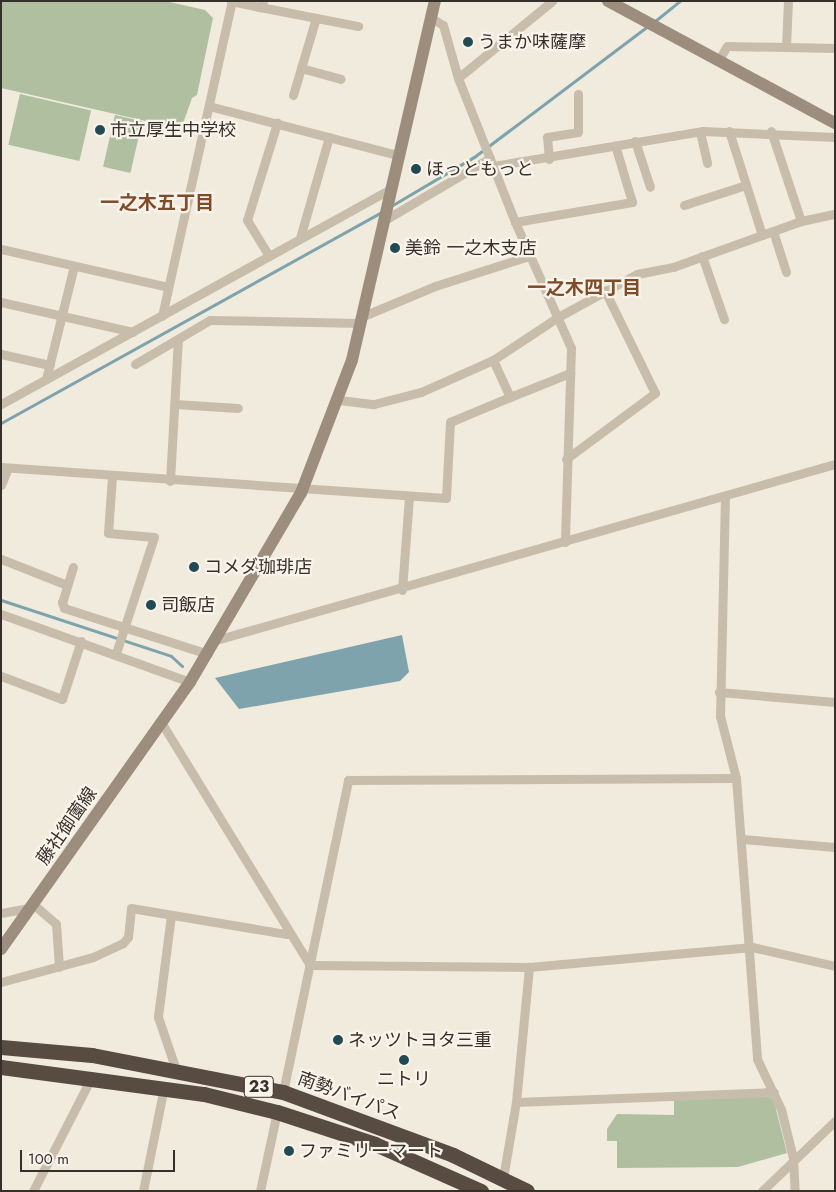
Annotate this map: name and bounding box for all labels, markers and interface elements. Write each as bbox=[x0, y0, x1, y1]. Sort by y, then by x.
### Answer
place label: うまか味薩摩 bbox=[478, 31, 586, 53]
marker: うまか味薩摩 bbox=[462, 36, 474, 48]
place label: 市立厚生中学校 bbox=[110, 119, 236, 141]
marker: 市立厚生中学校 bbox=[94, 124, 106, 136]
place label: ほっともっと bbox=[426, 158, 534, 180]
marker: ほっともっと bbox=[410, 163, 422, 175]
district label: 一之木五丁目 bbox=[100, 192, 214, 214]
place label: 美鈴 一之木支店 bbox=[405, 237, 536, 259]
marker: 美鈴 一之木支店 bbox=[389, 242, 401, 254]
district label: 一之木四丁目 bbox=[527, 277, 641, 299]
place label: コメダ珈琲店 bbox=[204, 556, 312, 578]
marker: コメダ珈琲店 bbox=[188, 561, 200, 573]
place label: 司飯店 bbox=[161, 594, 215, 616]
marker: 司飯店 bbox=[145, 599, 157, 611]
street label: 藤社御薗線 bbox=[32, 783, 102, 869]
place label: ネッツトヨタ三重 bbox=[348, 1029, 492, 1051]
marker: ネッツトヨタ三重 bbox=[332, 1034, 344, 1046]
marker: ニトリ bbox=[398, 1054, 410, 1066]
street label: 南勢バイパス bbox=[295, 1067, 403, 1125]
place label: ニトリ bbox=[377, 1068, 431, 1090]
road number: 23 bbox=[243, 1074, 275, 1100]
scale bar bbox=[22, 1140, 178, 1172]
place label: ファミリーマート bbox=[299, 1140, 443, 1162]
marker: ファミリーマート bbox=[283, 1145, 295, 1157]
text: 100 m bbox=[28, 1148, 69, 1170]

